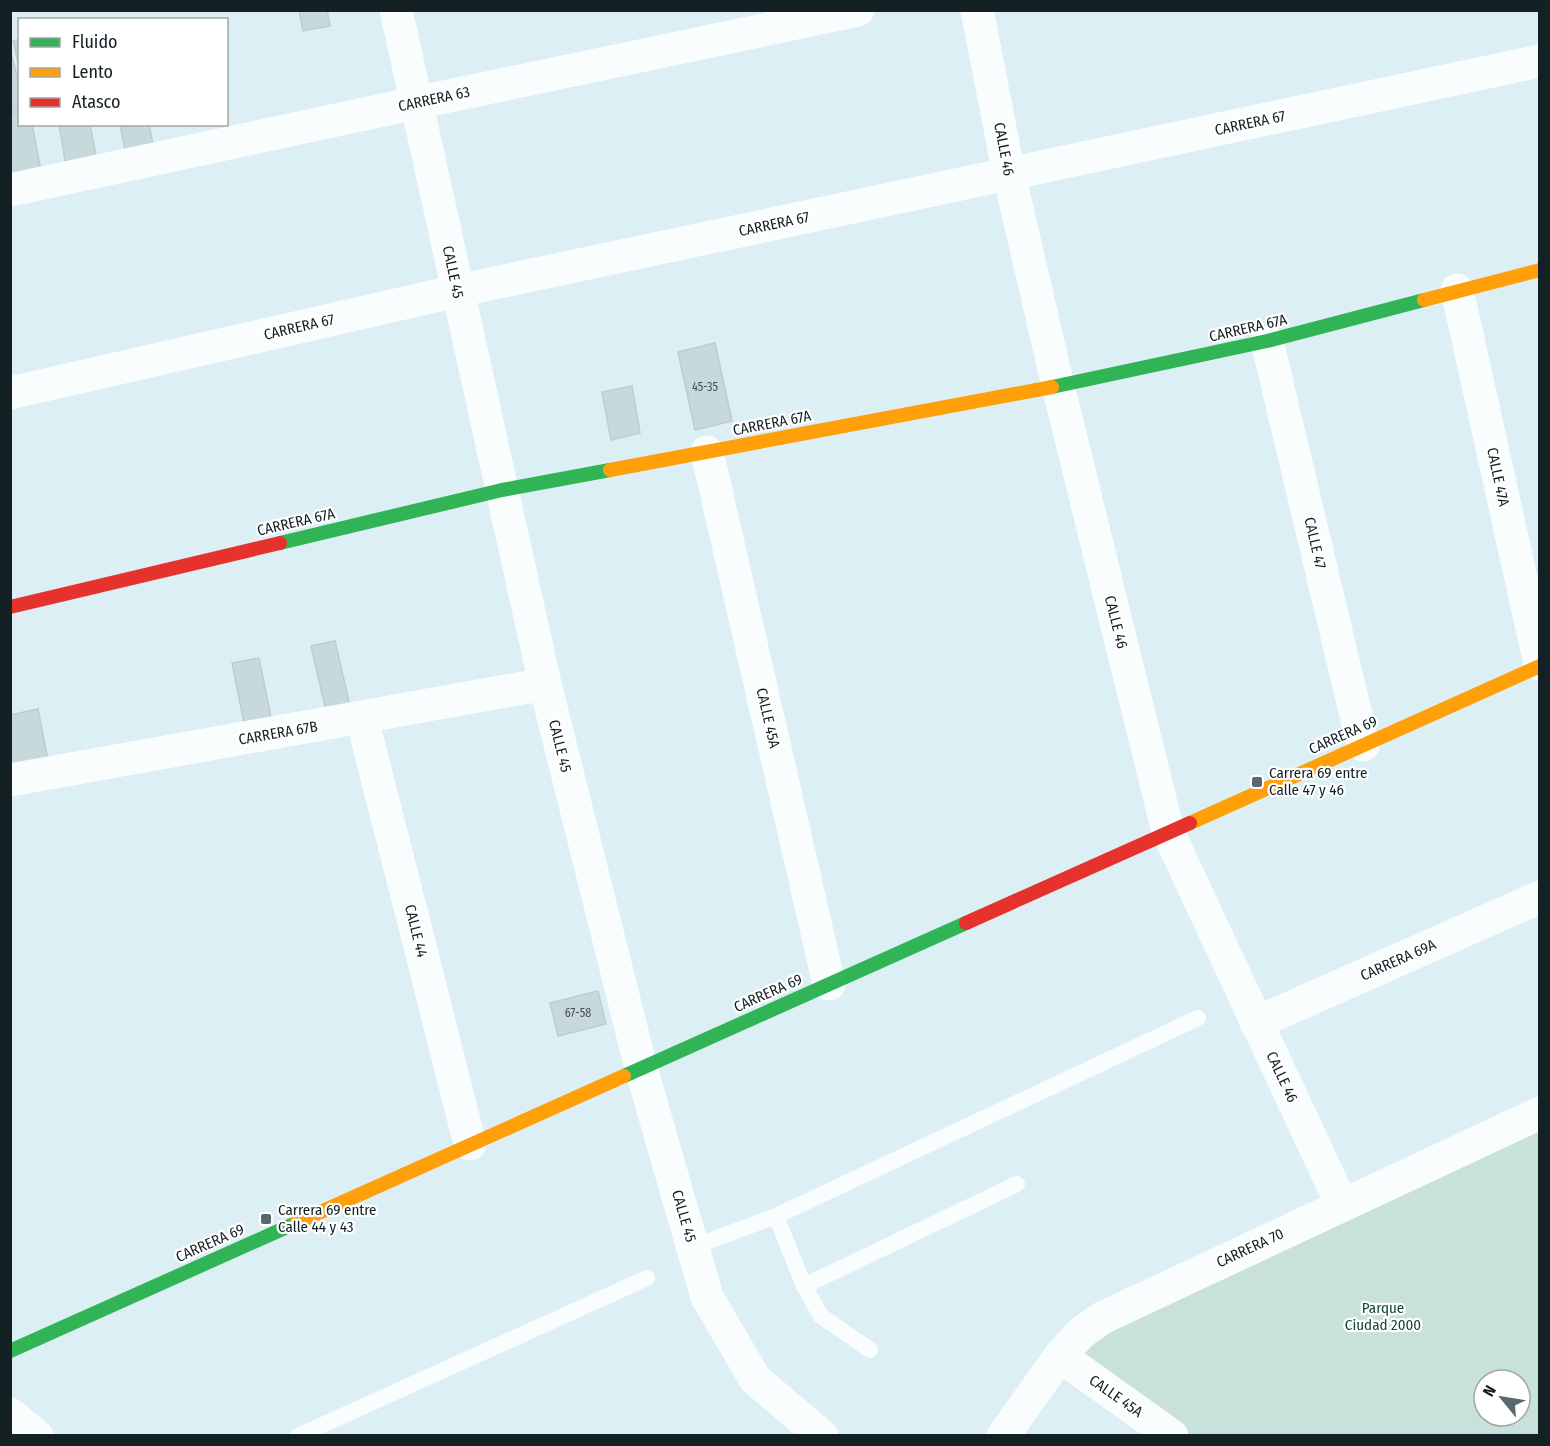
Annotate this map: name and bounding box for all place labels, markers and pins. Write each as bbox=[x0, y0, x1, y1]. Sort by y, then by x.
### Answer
place label: Carrera 69 entre Calle 47 y 46 bbox=[1269, 764, 1367, 799]
marker: Carrera 69 entre Calle 47 y 46 bbox=[1250, 775, 1264, 789]
place label: Carrera 69 entre Calle 44 y 43 bbox=[278, 1201, 376, 1236]
marker: Carrera 69 entre Calle 44 y 43 bbox=[259, 1212, 273, 1226]

